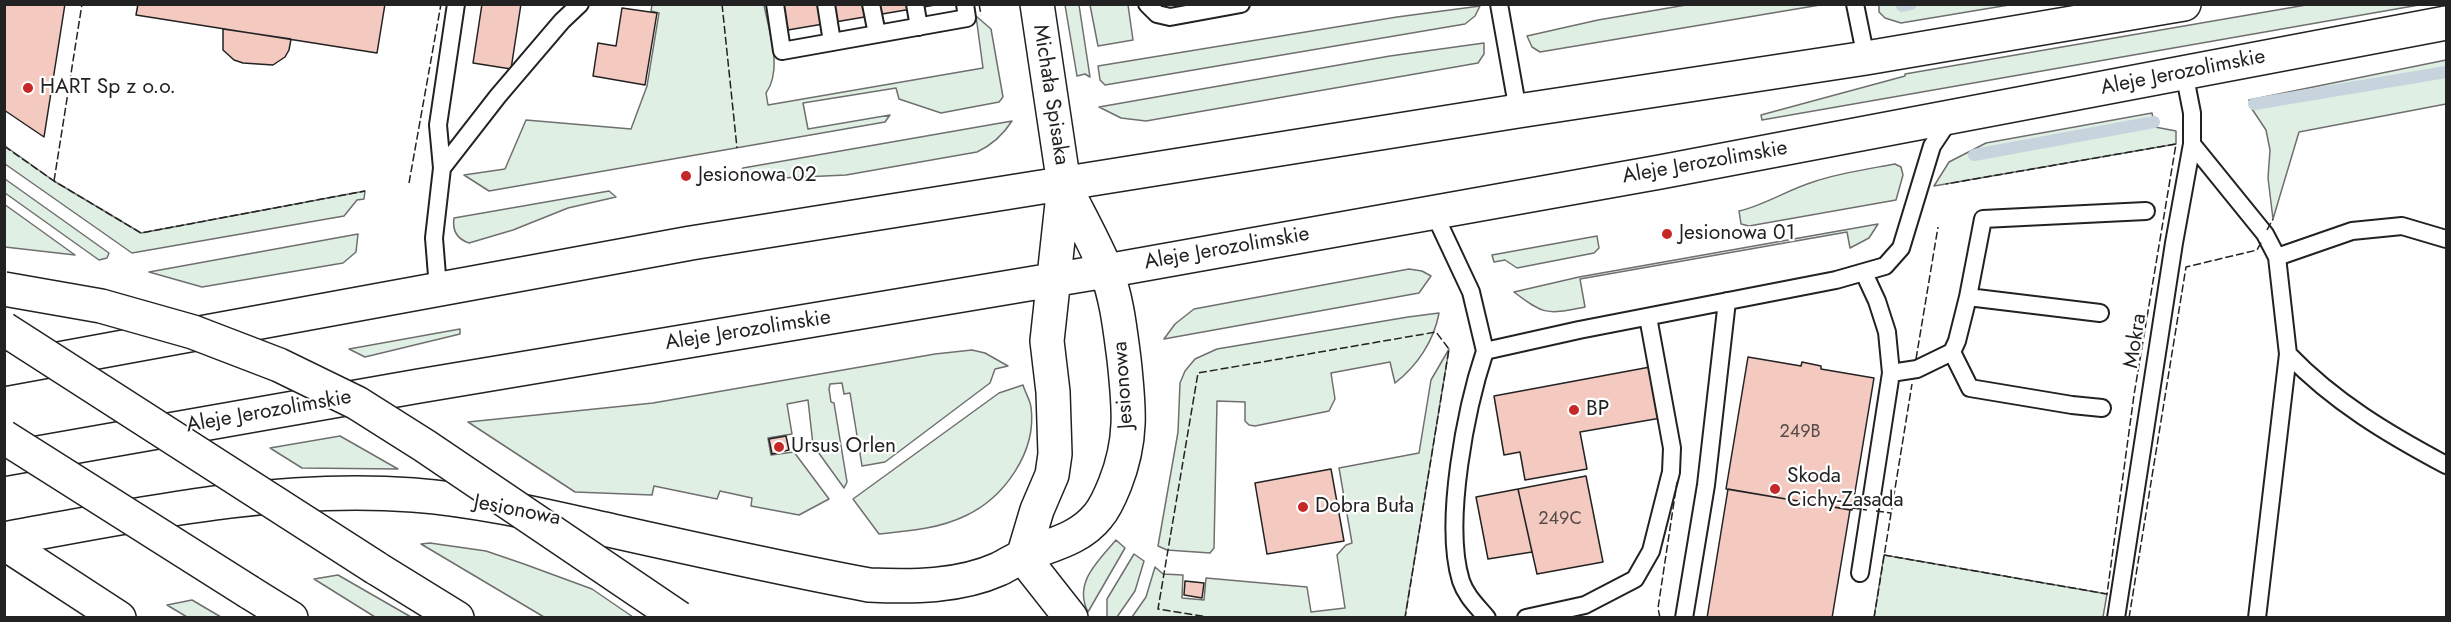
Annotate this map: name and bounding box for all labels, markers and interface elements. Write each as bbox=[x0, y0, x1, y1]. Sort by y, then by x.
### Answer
street label: Michała Spisaka bbox=[1026, 23, 1074, 167]
street label: Aleje Jerozolimskie bbox=[2099, 45, 2267, 101]
place label: HART Sp z o.o. bbox=[40, 75, 176, 101]
marker: HART Sp z o.o. bbox=[21, 81, 35, 95]
street label: Aleje Jerozolimskie bbox=[1620, 136, 1790, 190]
place label: Jesionowa 02 bbox=[698, 163, 817, 189]
marker: Jesionowa 02 bbox=[679, 169, 693, 183]
place label: Jesionowa 01 bbox=[1679, 221, 1795, 247]
street label: Aleje Jerozolimskie bbox=[1142, 222, 1312, 276]
marker: Jesionowa 01 bbox=[1660, 227, 1674, 241]
street label: Aleje Jerozolimskie bbox=[663, 305, 833, 357]
street label: Mokra bbox=[2119, 312, 2153, 370]
street label: Jesionowa bbox=[1108, 340, 1140, 430]
street label: Aleje Jerozolimskie bbox=[184, 385, 354, 439]
place label: BP bbox=[1586, 397, 1609, 423]
marker: BP bbox=[1567, 403, 1581, 417]
house number: 249B bbox=[1779, 422, 1821, 444]
place label: Ursus Orlen bbox=[791, 434, 896, 460]
marker: Ursus Orlen bbox=[772, 440, 786, 454]
place label: Skoda Cichy-Zasada bbox=[1787, 464, 1904, 514]
marker: Skoda Cichy-Zasada bbox=[1768, 482, 1782, 496]
street label: Jesionowa bbox=[472, 490, 562, 532]
place label: Dobra Buła bbox=[1315, 494, 1414, 520]
marker: Dobra Buła bbox=[1296, 500, 1310, 514]
house number: 249C bbox=[1538, 509, 1582, 531]

